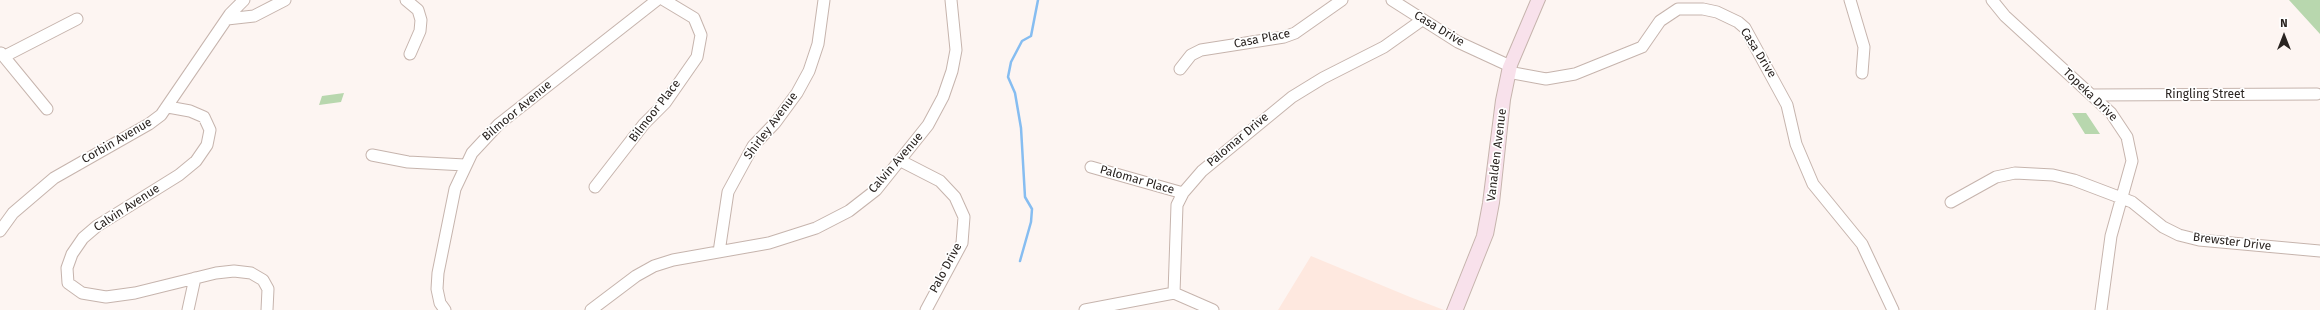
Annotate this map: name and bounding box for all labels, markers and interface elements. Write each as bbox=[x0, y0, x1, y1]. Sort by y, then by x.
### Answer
street label: Casa Drive bbox=[1411, 8, 1467, 50]
north arrow bbox=[2264, 16, 2304, 56]
text: N bbox=[2280, 17, 2288, 30]
street label: Casa Drive bbox=[1737, 25, 1779, 81]
street label: Casa Place bbox=[1233, 26, 1291, 52]
street label: Topeka Drive bbox=[2060, 65, 2120, 125]
street label: Bilmoor Place bbox=[626, 77, 684, 145]
street label: Bilmoor Avenue bbox=[479, 78, 555, 144]
street label: Ringling Street bbox=[2165, 88, 2245, 102]
street label: Shirley Avenue bbox=[741, 90, 801, 162]
street label: Vanalden Avenue bbox=[1484, 108, 1510, 202]
street label: Palomar Drive bbox=[1204, 110, 1272, 170]
street label: Corbin Avenue bbox=[79, 115, 155, 167]
street label: Calvin Avenue bbox=[866, 130, 926, 196]
street label: Palomar Place bbox=[1098, 163, 1176, 197]
street label: Calvin Avenue bbox=[91, 181, 163, 235]
street label: Brewster Drive bbox=[2192, 230, 2272, 254]
street label: Palo Drive bbox=[927, 241, 965, 295]

